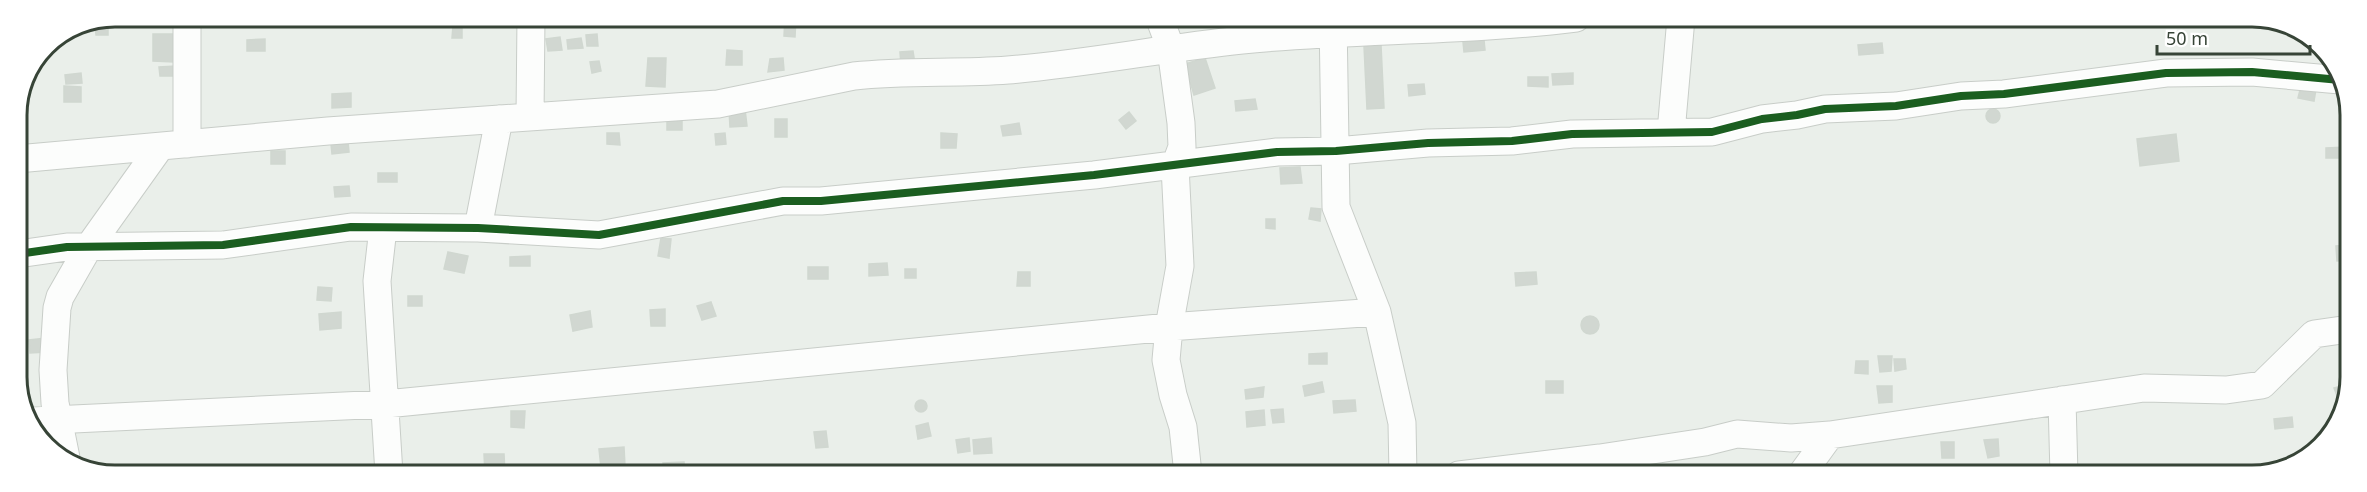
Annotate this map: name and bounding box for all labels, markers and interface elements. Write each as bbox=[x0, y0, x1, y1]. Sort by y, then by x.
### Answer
scale bar bbox=[2157, 18, 2310, 56]
text: 50 m bbox=[2166, 26, 2208, 50]

